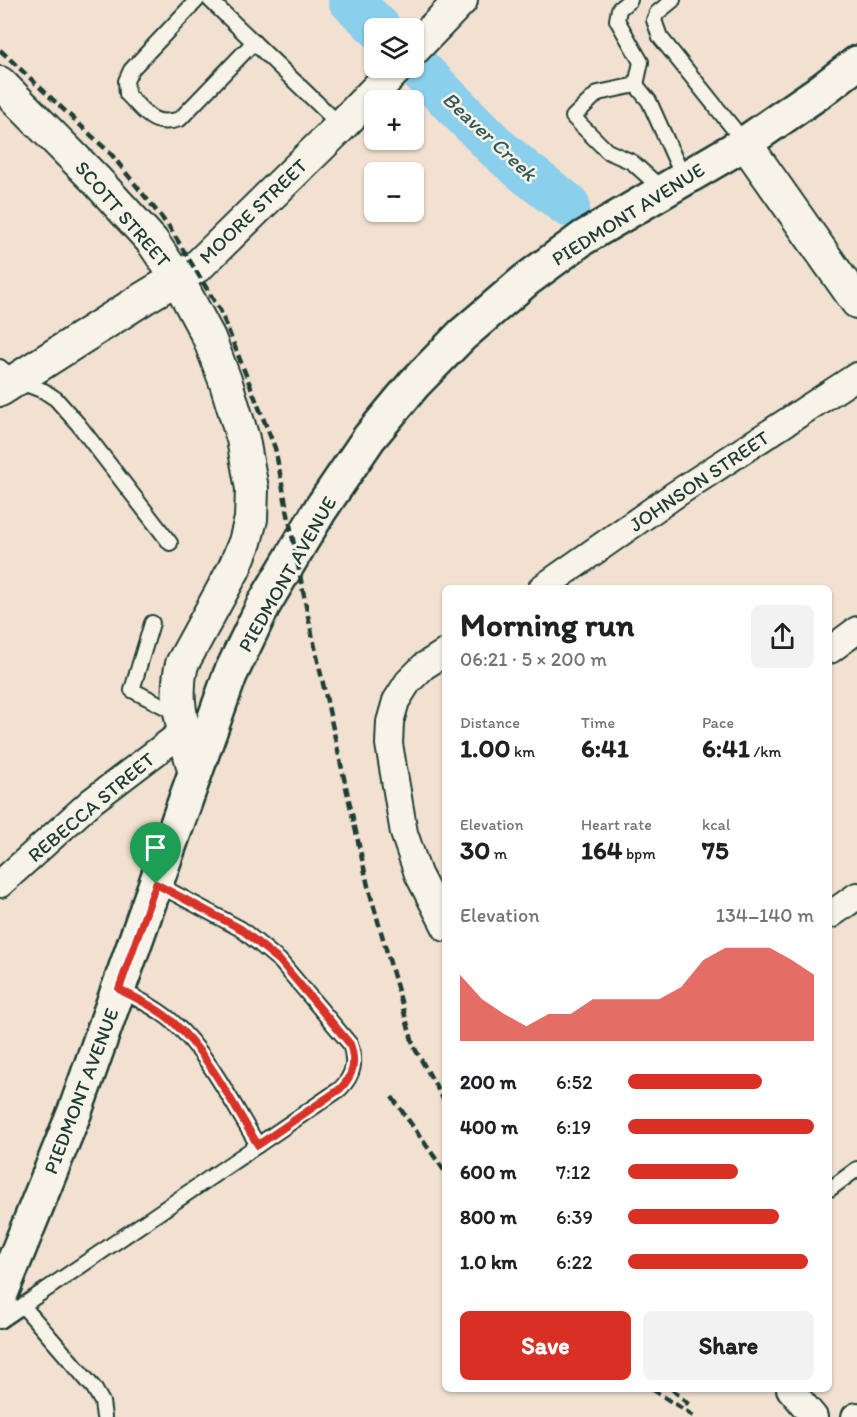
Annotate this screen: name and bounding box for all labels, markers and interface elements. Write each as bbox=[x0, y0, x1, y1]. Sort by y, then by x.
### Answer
map controls bbox=[364, 18, 424, 222]
button: layers bbox=[364, 18, 424, 78]
water label: Beaver Creek bbox=[438, 86, 543, 187]
button: + bbox=[364, 90, 424, 150]
street label: MOORE STREET bbox=[194, 153, 312, 269]
street label: SCOTT STREET bbox=[70, 156, 176, 272]
street label: PIEDMONT AVENUE bbox=[547, 157, 709, 271]
button: − bbox=[364, 162, 424, 222]
street label: JOHNSON STREET bbox=[625, 425, 773, 537]
street label: PIEDMONT AVENUE bbox=[233, 492, 341, 656]
text: Morning run bbox=[460, 605, 635, 644]
button: share bbox=[751, 605, 814, 668]
text: 06:21 · 5 × 200 m bbox=[460, 647, 607, 671]
text: Distance bbox=[460, 713, 520, 732]
text: Time bbox=[581, 713, 615, 732]
text: Pace bbox=[702, 713, 734, 732]
text: 1.00 bbox=[460, 732, 511, 764]
text: 6:41 bbox=[581, 732, 629, 764]
text: 6:41 bbox=[702, 732, 750, 764]
text: km bbox=[511, 742, 535, 761]
text: /km bbox=[750, 742, 781, 761]
street label: REBECCA STREET bbox=[23, 747, 159, 867]
text: Elevation bbox=[460, 815, 524, 834]
text: Heart rate bbox=[581, 815, 652, 834]
text: kcal bbox=[702, 815, 730, 834]
pin bbox=[130, 822, 181, 884]
icon: arrive bbox=[139, 831, 172, 864]
text: 30 bbox=[460, 834, 490, 866]
text: 164 bbox=[581, 834, 622, 866]
text: 75 bbox=[702, 834, 729, 866]
text: m bbox=[490, 844, 507, 863]
text: bpm bbox=[622, 844, 656, 863]
text: Elevation bbox=[460, 903, 539, 927]
text: 134–140 m bbox=[716, 903, 814, 927]
street label: PIEDMONT AVENUE bbox=[38, 1005, 124, 1177]
text: 200 m bbox=[460, 1070, 516, 1094]
text: 6:52 bbox=[556, 1070, 593, 1094]
text: 400 m bbox=[460, 1115, 518, 1139]
text: 6:19 bbox=[556, 1115, 591, 1139]
text: 600 m bbox=[460, 1160, 517, 1184]
text: 7:12 bbox=[556, 1160, 591, 1184]
text: 800 m bbox=[460, 1205, 517, 1229]
text: 6:39 bbox=[556, 1205, 593, 1229]
text: 1.0 km bbox=[460, 1250, 517, 1274]
text: 6:22 bbox=[556, 1250, 593, 1274]
button: Save bbox=[460, 1311, 631, 1380]
button: Share bbox=[643, 1311, 814, 1380]

